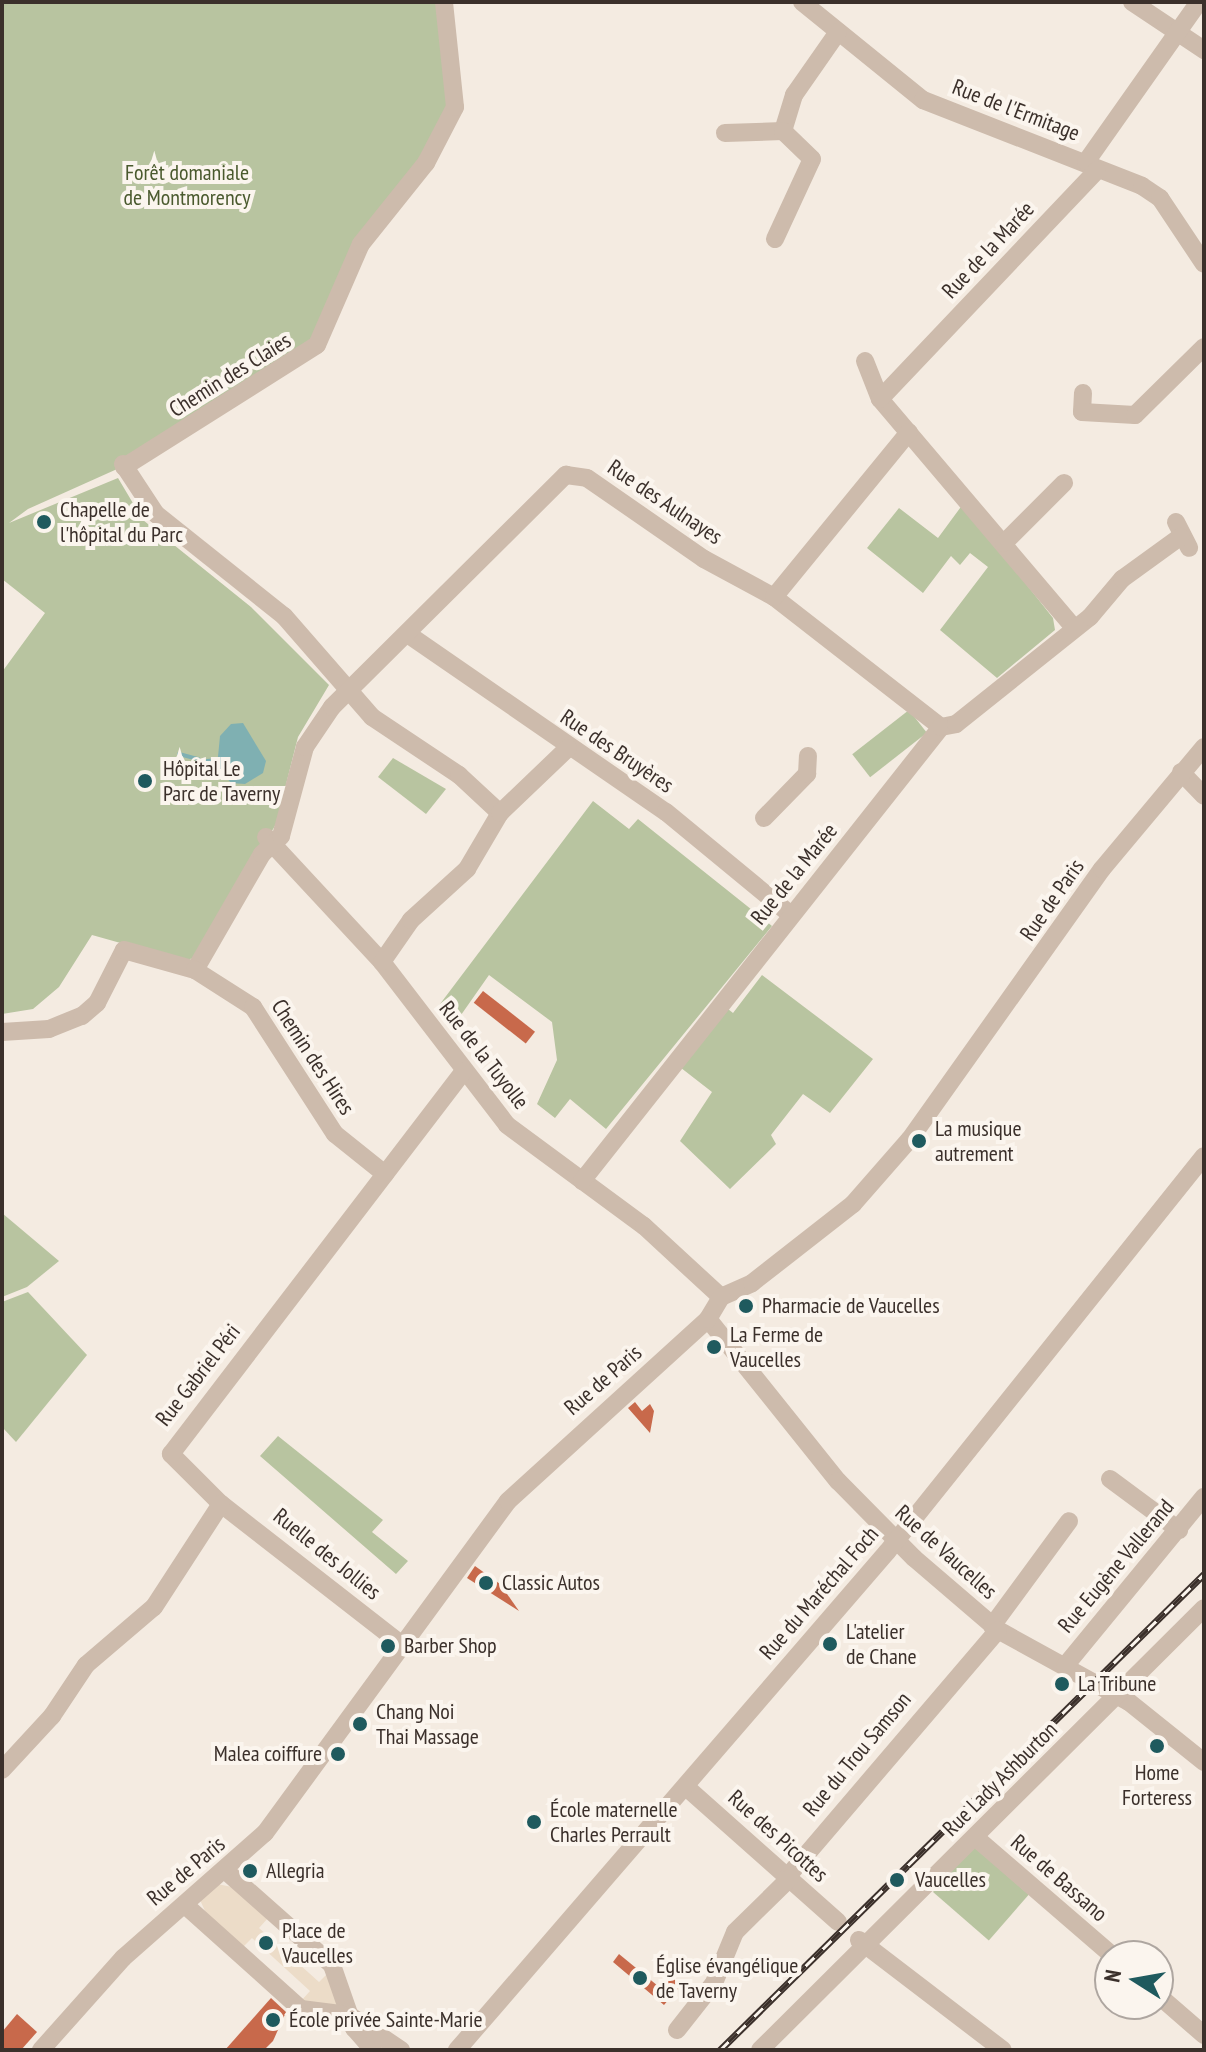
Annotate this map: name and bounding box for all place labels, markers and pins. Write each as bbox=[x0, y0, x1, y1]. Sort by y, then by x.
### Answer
place label: Chapelle de l'hôpital du Parc bbox=[60, 496, 183, 548]
marker: Chapelle de l'hôpital du Parc bbox=[35, 513, 53, 531]
place label: Hôpital Le Parc de Taverny bbox=[163, 755, 281, 806]
marker: Hôpital Le Parc de Taverny bbox=[134, 770, 156, 792]
place label: La musique autrement bbox=[935, 1115, 1022, 1166]
marker: La musique autrement bbox=[910, 1132, 928, 1150]
place label: Pharmacie de Vaucelles bbox=[762, 1293, 940, 1319]
marker: Pharmacie de Vaucelles bbox=[737, 1297, 755, 1315]
place label: La Ferme de Vaucelles bbox=[730, 1321, 823, 1372]
marker: La Ferme de Vaucelles bbox=[705, 1338, 723, 1356]
place label: Classic Autos bbox=[502, 1570, 601, 1596]
marker: Classic Autos bbox=[477, 1574, 495, 1592]
place label: L'atelier de Chane bbox=[846, 1618, 917, 1670]
place label: Barber Shop bbox=[404, 1633, 497, 1659]
marker: L'atelier de Chane bbox=[821, 1635, 839, 1653]
marker: Barber Shop bbox=[379, 1637, 397, 1655]
place label: La Tribune bbox=[1078, 1671, 1157, 1697]
marker: La Tribune bbox=[1053, 1675, 1071, 1693]
place label: Chang Noi Thai Massage bbox=[376, 1698, 479, 1750]
marker: Chang Noi Thai Massage bbox=[351, 1715, 369, 1733]
marker: Home Forteress bbox=[1148, 1737, 1166, 1755]
place label: Malea coiffure bbox=[214, 1741, 322, 1767]
marker: Malea coiffure bbox=[329, 1745, 347, 1763]
place label: Home Forteress bbox=[1122, 1759, 1192, 1810]
place label: École maternelle Charles Perrault bbox=[550, 1796, 677, 1848]
marker: École maternelle Charles Perrault bbox=[525, 1813, 543, 1831]
place label: Allegria bbox=[266, 1858, 325, 1884]
marker: Allegria bbox=[241, 1862, 259, 1880]
place label: Vaucelles bbox=[915, 1867, 986, 1893]
marker: Vaucelles bbox=[886, 1869, 908, 1891]
place label: Place de Vaucelles bbox=[282, 1917, 353, 1968]
marker: Place de Vaucelles bbox=[257, 1934, 275, 1952]
place label: Église évangélique de Taverny bbox=[656, 1952, 798, 2004]
marker: Église évangélique de Taverny bbox=[631, 1969, 649, 1987]
place label: École privée Sainte-Marie bbox=[289, 2007, 483, 2033]
marker: École privée Sainte-Marie bbox=[264, 2011, 282, 2029]

